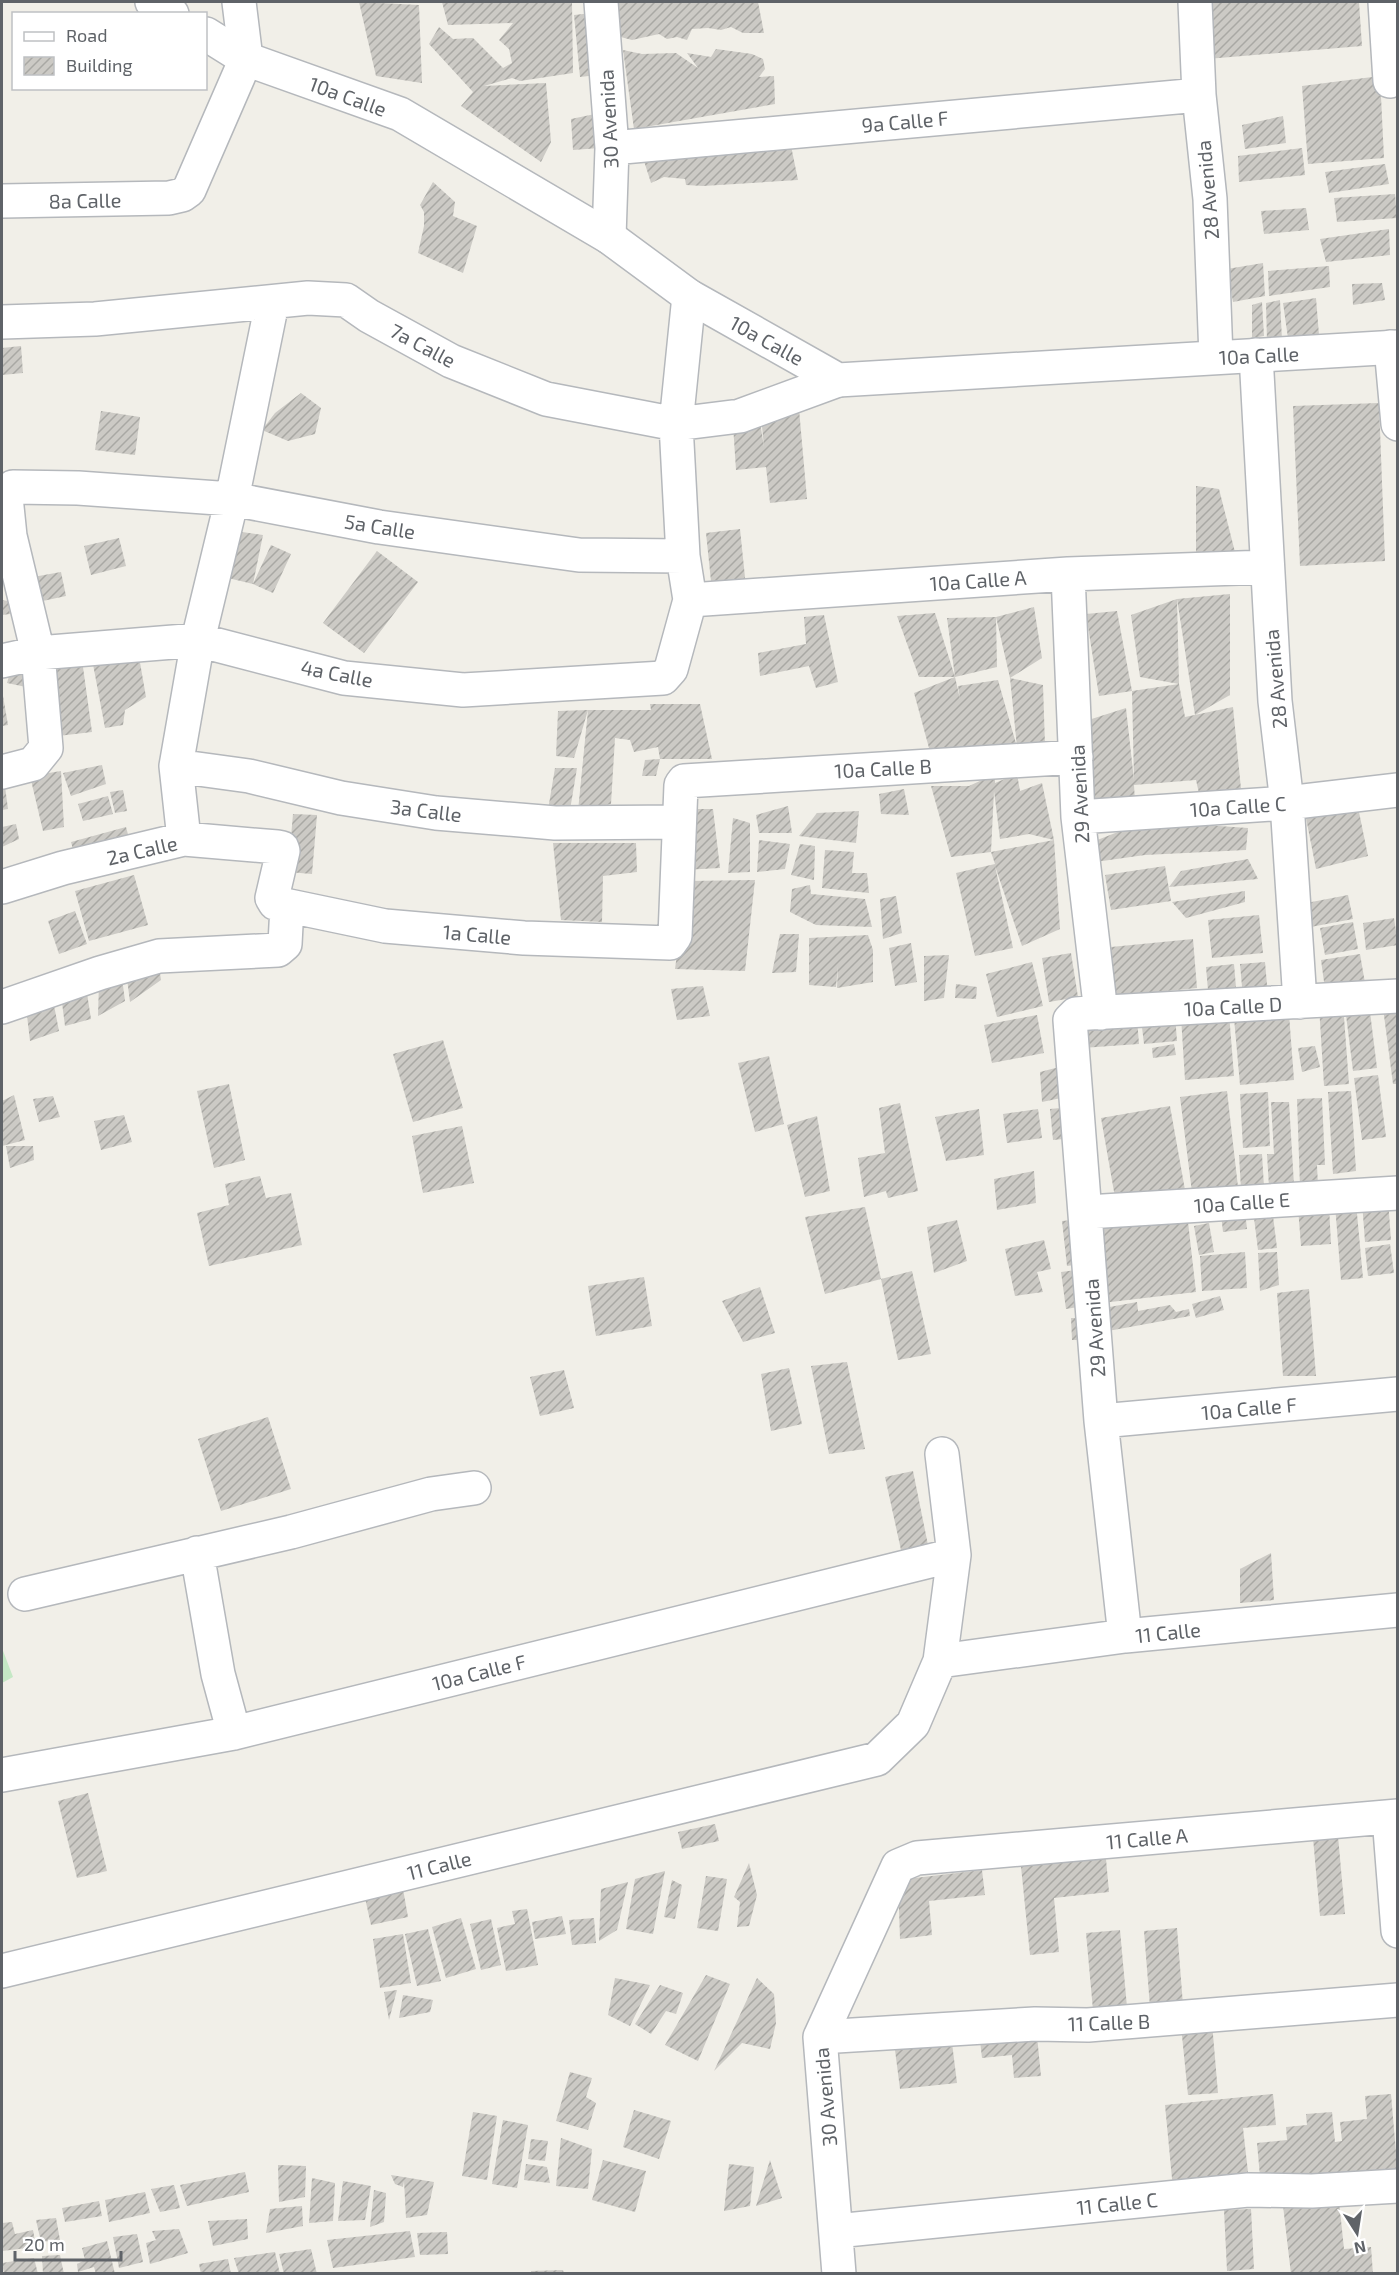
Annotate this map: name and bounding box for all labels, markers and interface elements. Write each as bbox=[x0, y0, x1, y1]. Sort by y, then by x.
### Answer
legend bbox=[12, 12, 207, 90]
text: Road bbox=[66, 24, 107, 46]
text: Building bbox=[66, 54, 133, 76]
street label: 30 Avenida bbox=[593, 69, 623, 169]
street label: 10a Calle bbox=[306, 71, 390, 121]
street label: 9a Calle F bbox=[861, 105, 950, 137]
street label: 28 Avenida bbox=[1191, 139, 1223, 241]
street label: 8a Calle bbox=[48, 187, 122, 213]
street label: 10a Calle bbox=[726, 310, 808, 370]
street label: 7a Calle bbox=[386, 318, 460, 372]
street label: 10a Calle bbox=[1218, 341, 1300, 369]
street label: 5a Calle bbox=[343, 509, 417, 543]
street label: 10a Calle A bbox=[929, 565, 1028, 595]
street label: 28 Avenida bbox=[1259, 628, 1291, 730]
street label: 4a Calle bbox=[299, 654, 375, 692]
street label: 29 Avenida bbox=[1064, 744, 1094, 844]
street label: 10a Calle B bbox=[834, 753, 932, 783]
street label: 10a Calle C bbox=[1189, 791, 1287, 821]
street label: 3a Calle bbox=[389, 794, 463, 826]
street label: 2a Calle bbox=[104, 830, 180, 870]
street label: 1a Calle bbox=[442, 919, 512, 949]
street label: 10a Calle D bbox=[1183, 991, 1283, 1021]
street label: 10a Calle E bbox=[1193, 1187, 1291, 1217]
street label: 29 Avenida bbox=[1079, 1278, 1109, 1378]
street label: 10a Calle F bbox=[1200, 1392, 1298, 1424]
street label: 11 Calle bbox=[1134, 1617, 1202, 1647]
street label: 10a Calle F bbox=[430, 1649, 529, 1695]
street label: 11 Calle A bbox=[1105, 1822, 1189, 1854]
street label: 11 Calle bbox=[404, 1845, 474, 1885]
street label: 11 Calle B bbox=[1067, 2009, 1151, 2035]
street label: 30 Avenida bbox=[809, 2046, 841, 2148]
street label: 11 Calle C bbox=[1075, 2187, 1159, 2219]
north arrow bbox=[1327, 2203, 1387, 2263]
scale bar bbox=[15, 2224, 122, 2262]
text: 20 m bbox=[24, 2233, 65, 2255]
text: N bbox=[1353, 2238, 1368, 2259]

